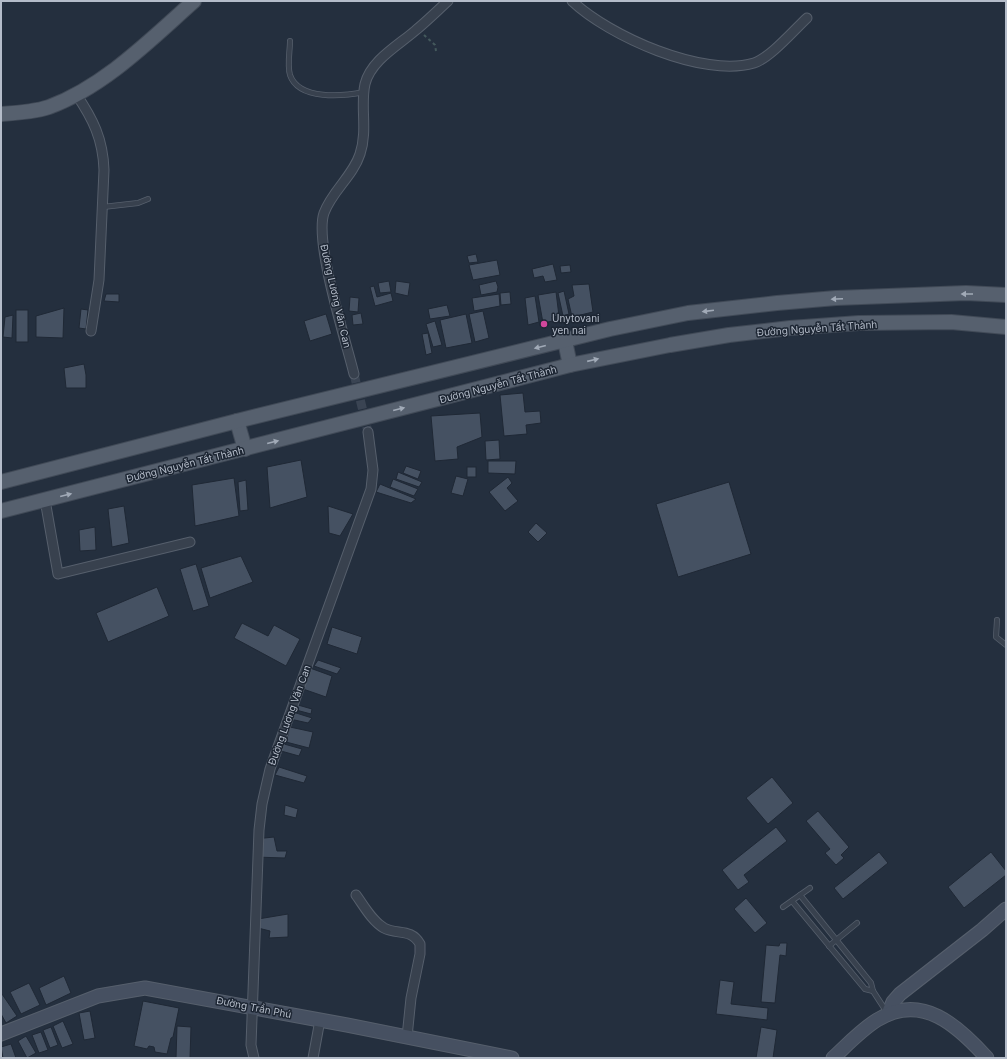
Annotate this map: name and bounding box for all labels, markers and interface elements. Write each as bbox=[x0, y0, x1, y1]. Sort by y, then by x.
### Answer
street label: Đường Lương Văn Can bbox=[318, 243, 354, 349]
one-way arrow bbox=[960, 291, 973, 297]
one-way arrow bbox=[831, 295, 843, 302]
one-way arrow bbox=[702, 308, 714, 314]
place label: Unytovani yen nai bbox=[552, 312, 599, 336]
street label: Đường Nguyễn Tất Thành bbox=[756, 317, 878, 338]
marker: Unytovani yen nai bbox=[539, 319, 549, 329]
one-way arrow bbox=[533, 344, 545, 350]
one-way arrow bbox=[587, 356, 599, 362]
street label: Đường Nguyễn Tất Thành bbox=[438, 362, 558, 405]
one-way arrow bbox=[393, 406, 405, 412]
one-way arrow bbox=[267, 438, 279, 444]
street label: Đường Nguyễn Tất Thành bbox=[125, 443, 245, 484]
one-way arrow bbox=[60, 491, 72, 497]
street label: Đường Lương Văn Can bbox=[265, 663, 313, 767]
street label: Đường Trần Phú bbox=[216, 994, 293, 1020]

